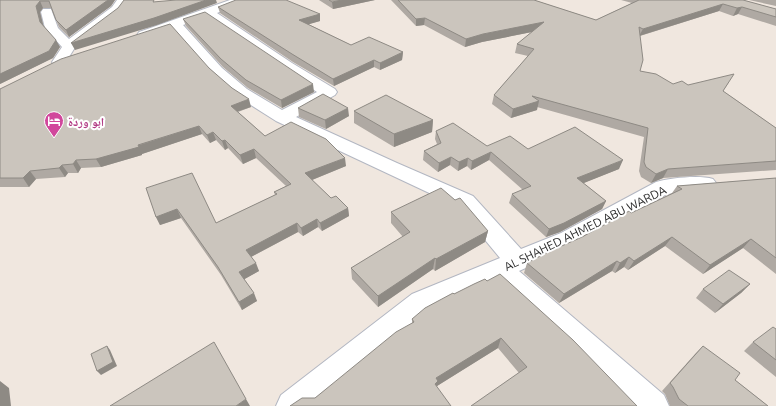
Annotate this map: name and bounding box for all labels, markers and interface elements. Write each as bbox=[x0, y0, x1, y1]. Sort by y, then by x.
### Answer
hotel icon: ابو وردة bbox=[43, 110, 65, 138]
place label: ابو وردة bbox=[68, 115, 104, 129]
street label: AL SHAHED AHMED ABU WARDA bbox=[502, 183, 668, 273]

